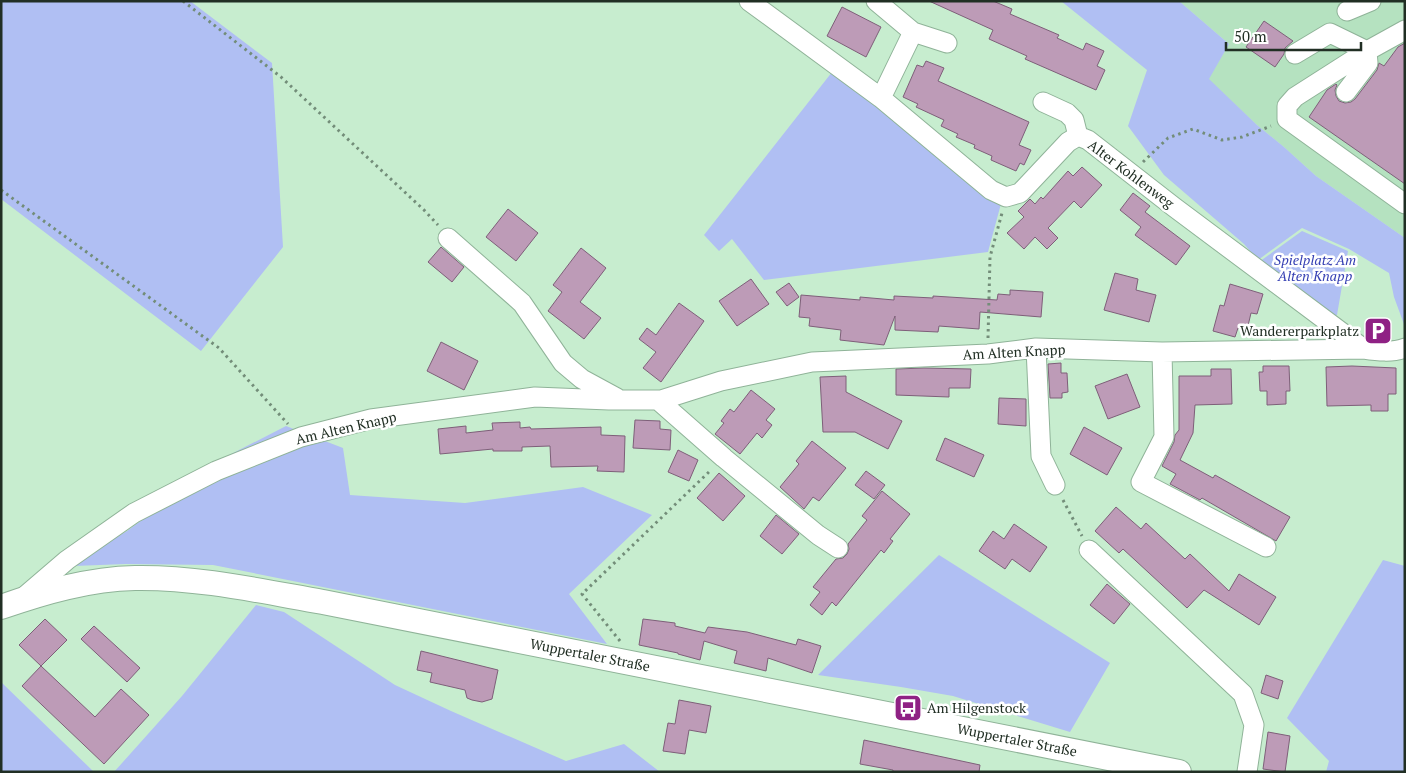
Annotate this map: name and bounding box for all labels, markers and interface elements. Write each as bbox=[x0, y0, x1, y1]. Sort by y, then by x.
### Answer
scale bar bbox=[1226, 20, 1361, 52]
text: 50 m bbox=[1234, 26, 1267, 46]
street label: Alter Kohlenweg bbox=[1084, 135, 1179, 213]
park label: Spielplatz Am Alten Knapp bbox=[1274, 250, 1356, 285]
parking icon: Wandererparkplatz bbox=[1363, 316, 1393, 346]
place label: Wandererparkplatz bbox=[1240, 321, 1359, 340]
street label: Am Alten Knapp bbox=[962, 339, 1066, 364]
street label: Am Alten Knapp bbox=[294, 407, 398, 448]
street label: Wuppertaler Straße bbox=[528, 634, 652, 675]
bus stop icon: Am Hilgenstock bbox=[893, 693, 923, 723]
place label: Am Hilgenstock bbox=[927, 698, 1027, 717]
street label: Wuppertaler Straße bbox=[955, 719, 1079, 760]

